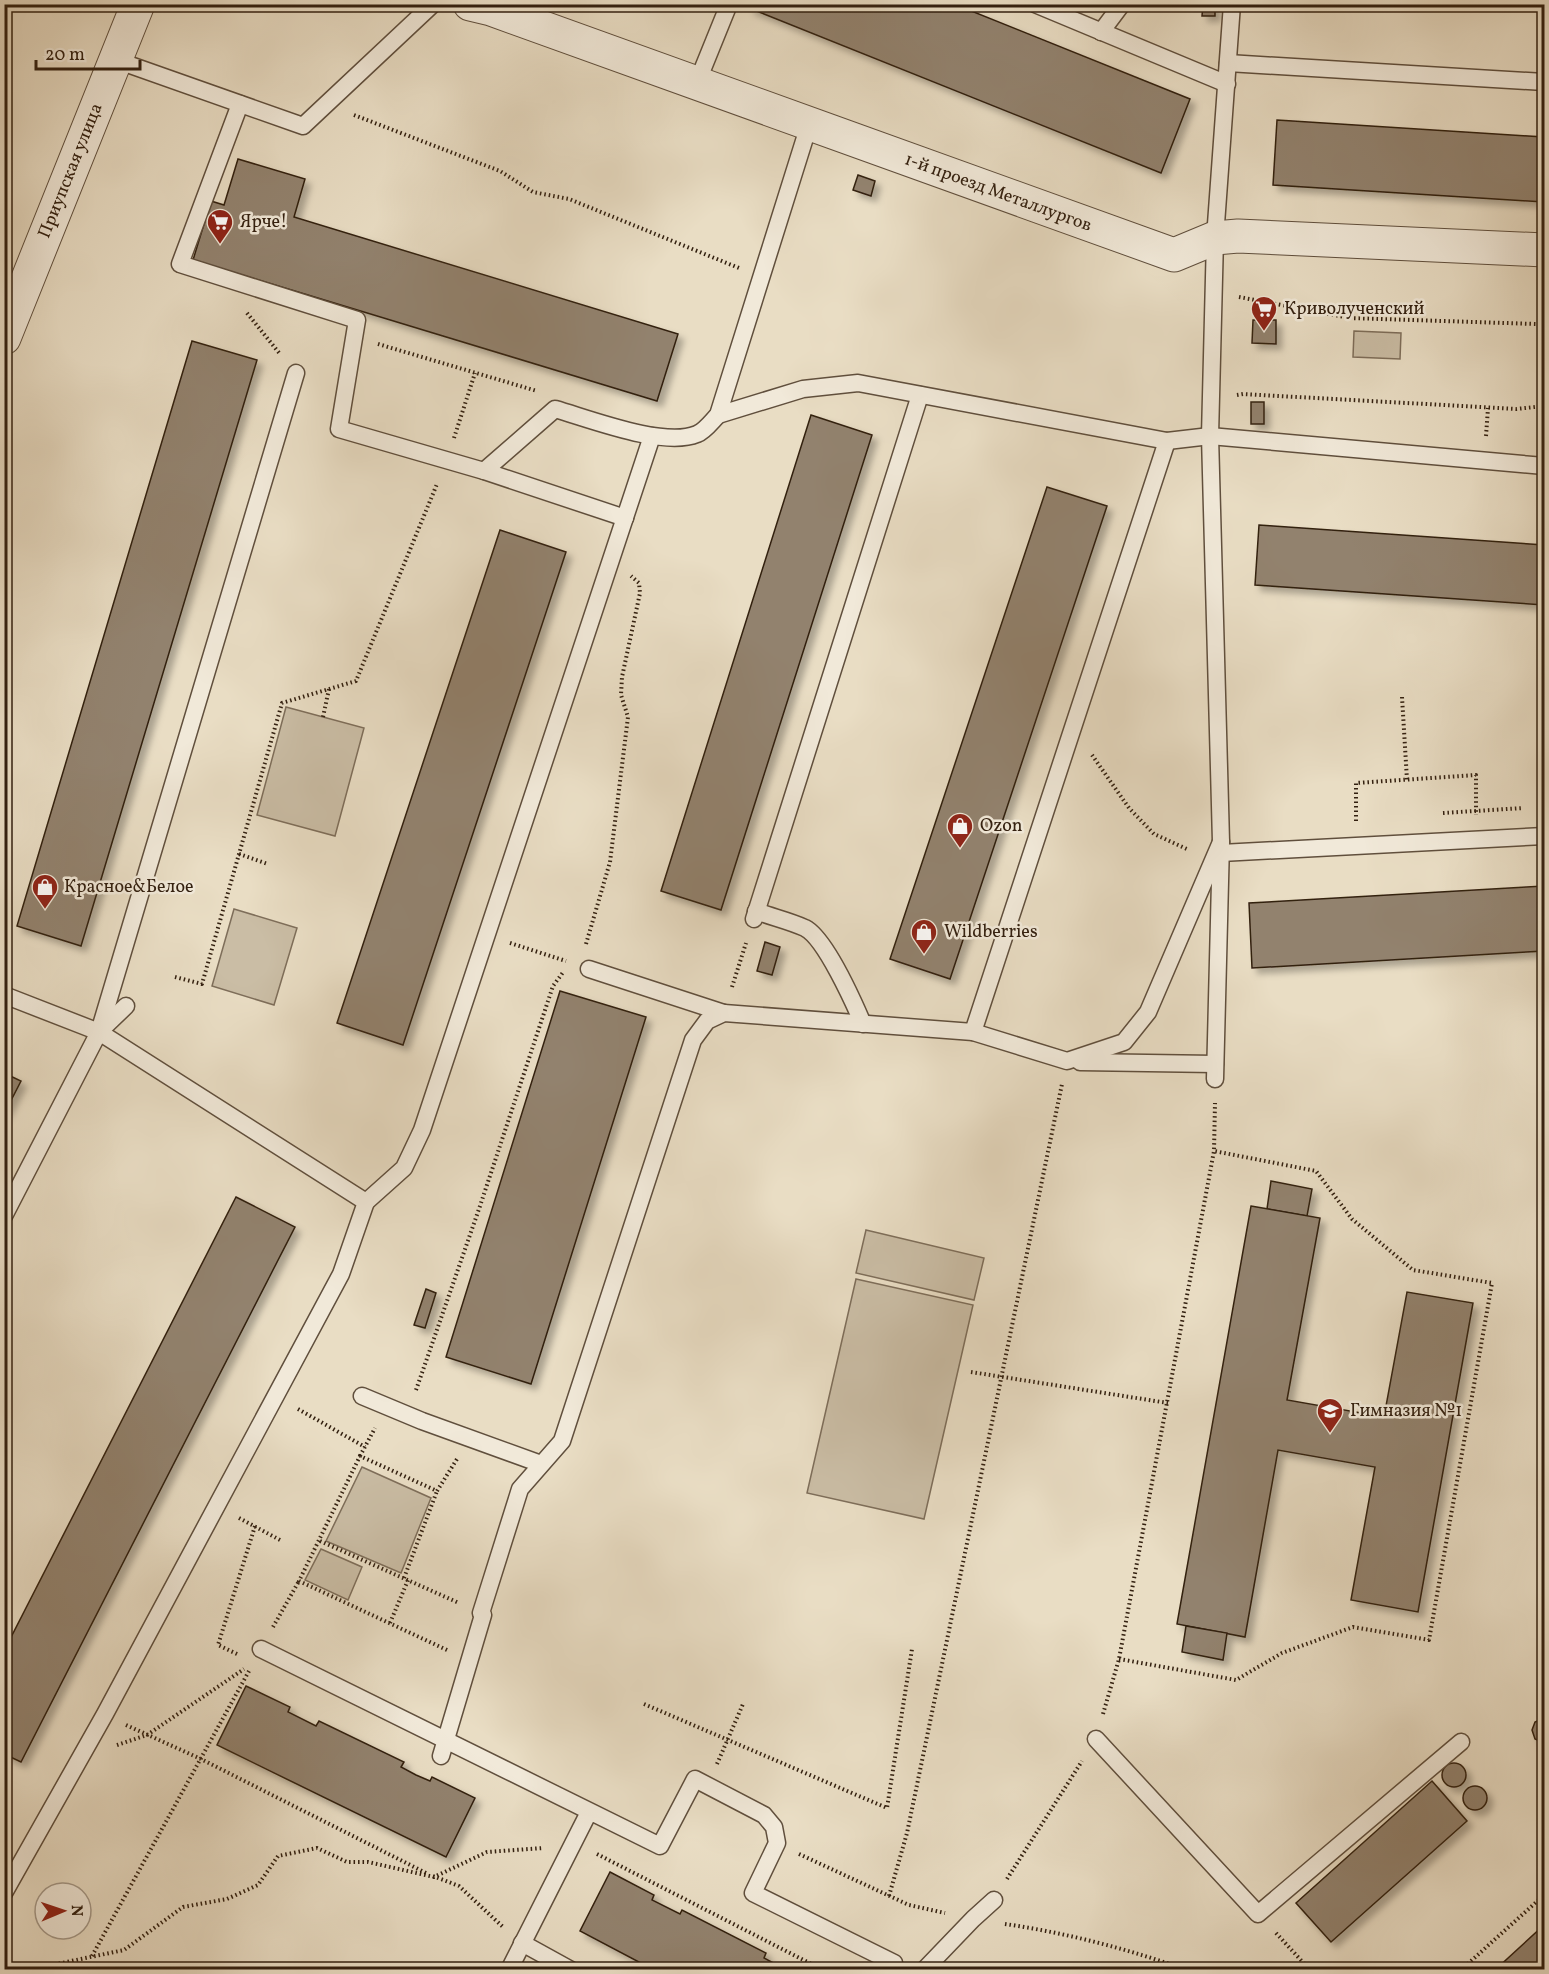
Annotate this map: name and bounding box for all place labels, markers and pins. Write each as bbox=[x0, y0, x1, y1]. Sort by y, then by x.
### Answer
supermarket icon: Ярче! bbox=[205, 207, 235, 245]
place label: Ярче! bbox=[240, 210, 288, 235]
supermarket icon: Криволученский bbox=[1249, 294, 1279, 332]
place label: Криволученский bbox=[1284, 297, 1425, 322]
shop icon: Ozon bbox=[945, 811, 975, 849]
place label: Ozon bbox=[980, 814, 1023, 839]
shop icon: Красное&Белое bbox=[30, 872, 60, 910]
place label: Красное&Белое bbox=[64, 875, 194, 900]
shop icon: Wildberries bbox=[909, 917, 939, 955]
place label: Wildberries bbox=[944, 920, 1038, 945]
school or university icon: Гимназия №1 bbox=[1315, 1396, 1345, 1434]
place label: Гимназия №1 bbox=[1350, 1399, 1462, 1424]

